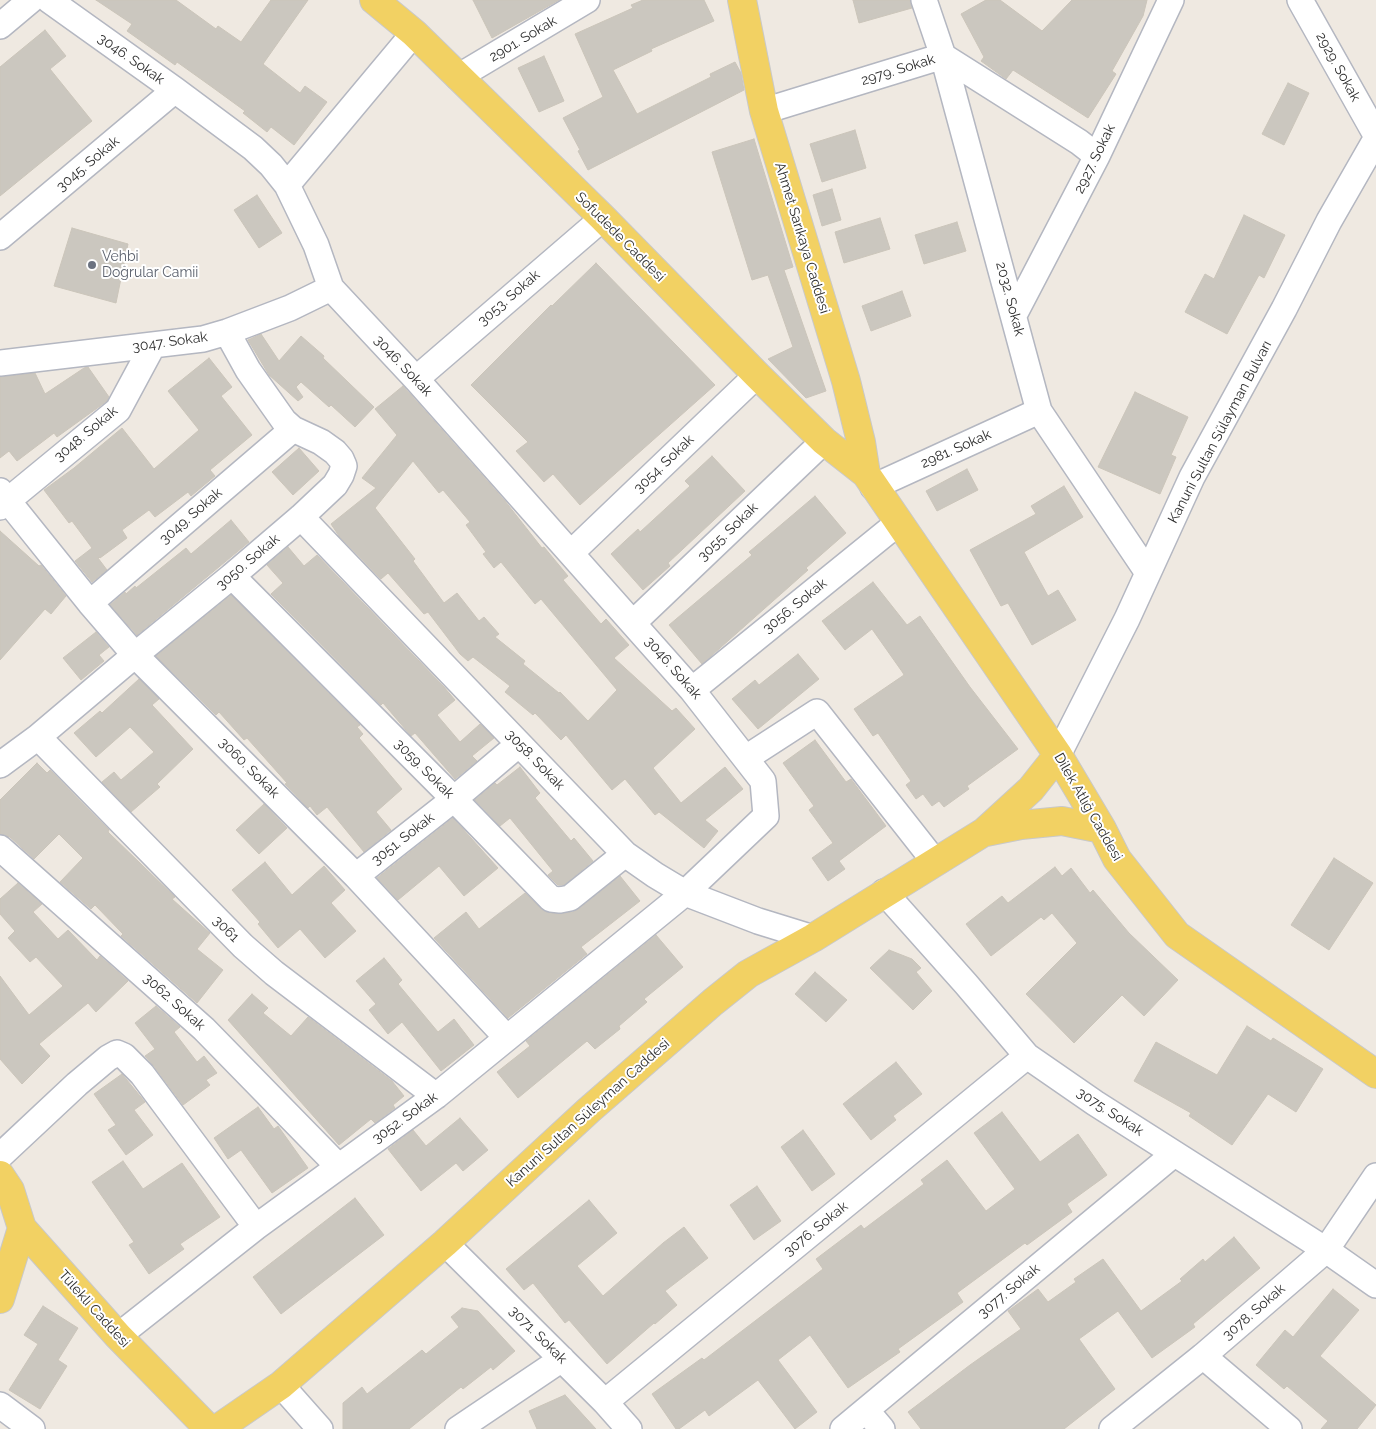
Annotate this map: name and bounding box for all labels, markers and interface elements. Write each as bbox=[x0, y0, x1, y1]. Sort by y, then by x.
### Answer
street label: 2901. Sokak bbox=[486, 12, 560, 66]
street label: 2929. Sokak bbox=[1312, 29, 1364, 105]
street label: 3046. Sokak bbox=[94, 30, 168, 88]
street label: 2979. Sokak bbox=[859, 51, 937, 89]
street label: 2927. Sokak bbox=[1071, 122, 1119, 196]
street label: 3045. Sokak bbox=[53, 133, 123, 195]
street label: Ahmet Sarıkaya Caddesi bbox=[771, 160, 833, 316]
street label: Sofudede Caddesi bbox=[572, 189, 668, 285]
place label: Vehbi Doğrular Camii bbox=[102, 249, 198, 282]
marker: Vehbi Doğrular Camii bbox=[86, 259, 98, 271]
street label: 2032. Sokak bbox=[992, 260, 1028, 338]
street label: 3053. Sokak bbox=[475, 267, 543, 329]
street label: 3047. Sokak bbox=[131, 328, 209, 356]
street label: 3046. Sokak bbox=[370, 332, 436, 400]
street label: Kanuni Sultan Sülayman Bulvarı bbox=[1165, 338, 1275, 526]
street label: 3048. Sokak bbox=[51, 403, 121, 465]
street label: 2981. Sokak bbox=[918, 426, 994, 472]
street label: 3054. Sokak bbox=[631, 431, 697, 497]
street label: 3049. Sokak bbox=[156, 484, 226, 548]
street label: 3055. Sokak bbox=[695, 499, 761, 565]
street label: 3050. Sokak bbox=[213, 531, 283, 593]
street label: 3056. Sokak bbox=[760, 575, 830, 637]
street label: 3046. Sokak bbox=[641, 633, 705, 703]
street label: 3058. Sokak bbox=[502, 726, 568, 794]
street label: 3060. Sokak bbox=[215, 734, 283, 802]
street label: 3059. Sokak bbox=[391, 736, 457, 802]
street label: Dilek Atlığ Caddesi bbox=[1050, 750, 1126, 864]
street label: 3051. Sokak bbox=[368, 809, 438, 869]
street label: 3061 bbox=[209, 912, 243, 946]
street label: 3062. Sokak bbox=[140, 970, 208, 1034]
street label: Kanuni Sultan Süleyman Caddesi bbox=[503, 1035, 673, 1191]
street label: 3075. Sokak bbox=[1073, 1084, 1147, 1140]
street label: 3052. Sokak bbox=[369, 1089, 441, 1147]
street label: 3076. Sokak bbox=[781, 1198, 851, 1260]
street label: 3077. Sokak bbox=[975, 1260, 1043, 1322]
street label: Tülekli Caddesi bbox=[55, 1267, 133, 1351]
street label: 3078. Sokak bbox=[1219, 1280, 1289, 1344]
street label: 3071. Sokak bbox=[506, 1303, 570, 1367]

